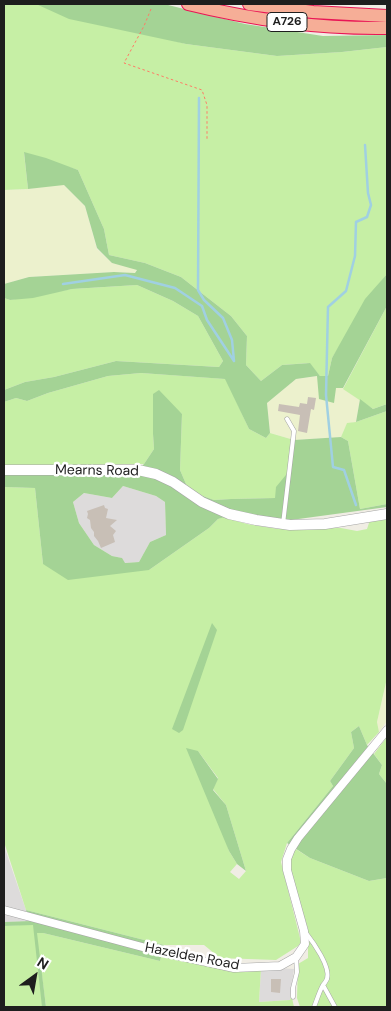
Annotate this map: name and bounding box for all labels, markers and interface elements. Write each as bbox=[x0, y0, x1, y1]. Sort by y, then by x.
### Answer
road number: A726 bbox=[267, 13, 307, 32]
street label: Mearns Road bbox=[55, 462, 139, 480]
street label: Hazelden Road bbox=[143, 940, 241, 974]
north arrow bbox=[10, 951, 60, 1001]
text: N bbox=[34, 953, 52, 974]

